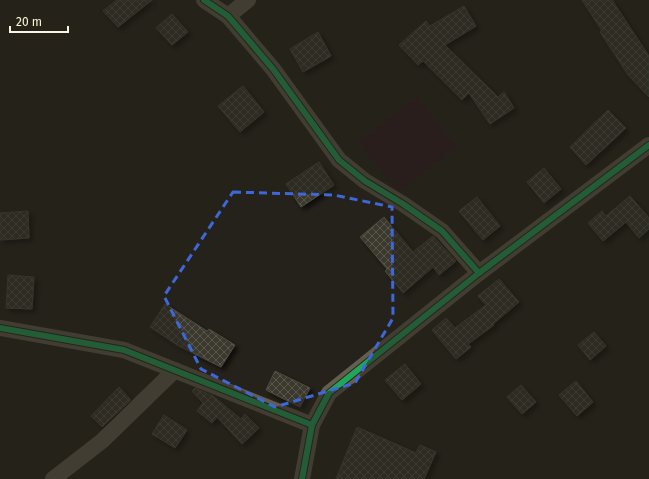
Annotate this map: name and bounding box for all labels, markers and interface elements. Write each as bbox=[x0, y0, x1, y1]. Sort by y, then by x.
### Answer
scale bar bbox=[10, 8, 68, 34]
text: 20 m bbox=[16, 15, 42, 29]

